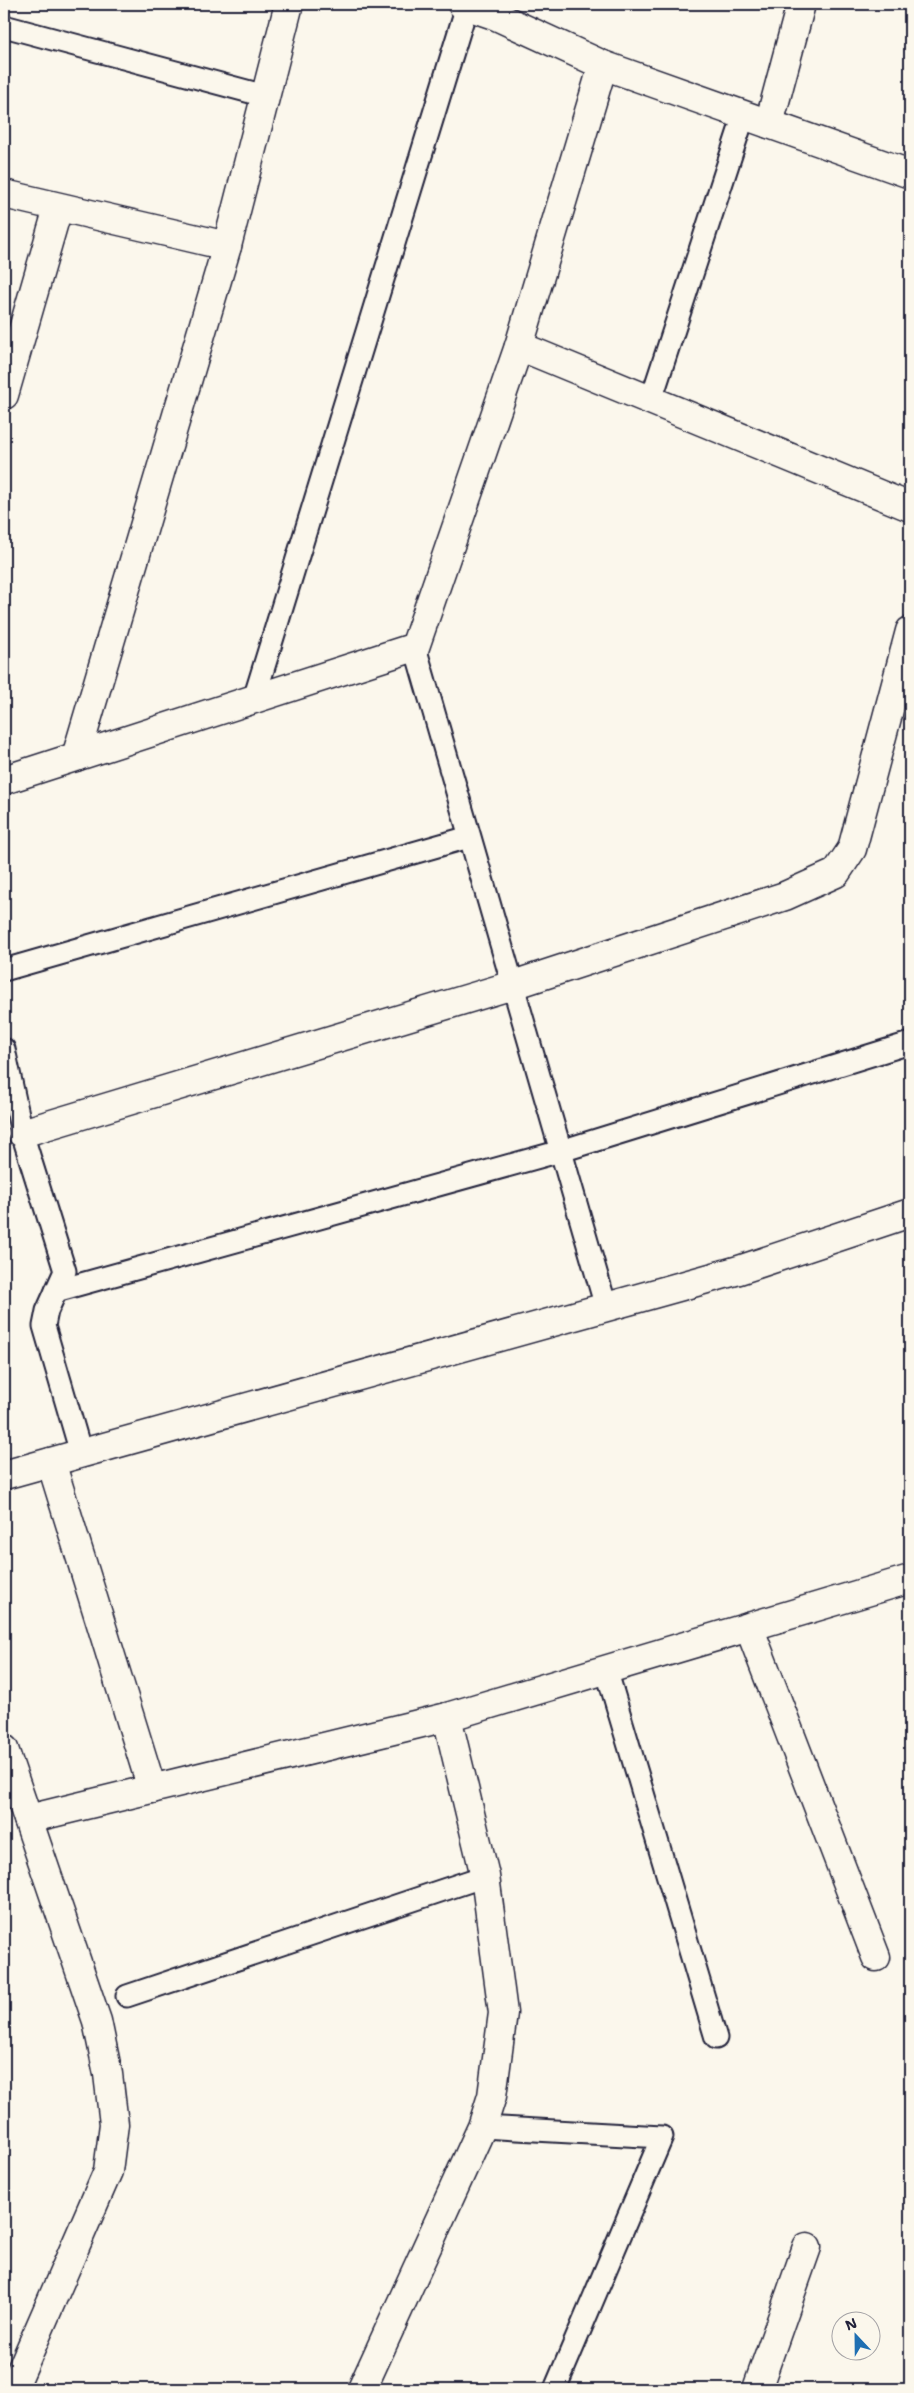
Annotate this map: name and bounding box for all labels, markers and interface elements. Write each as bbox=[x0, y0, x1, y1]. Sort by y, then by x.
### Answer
north arrow bbox=[832, 2310, 882, 2360]
text: N bbox=[843, 2314, 860, 2334]

